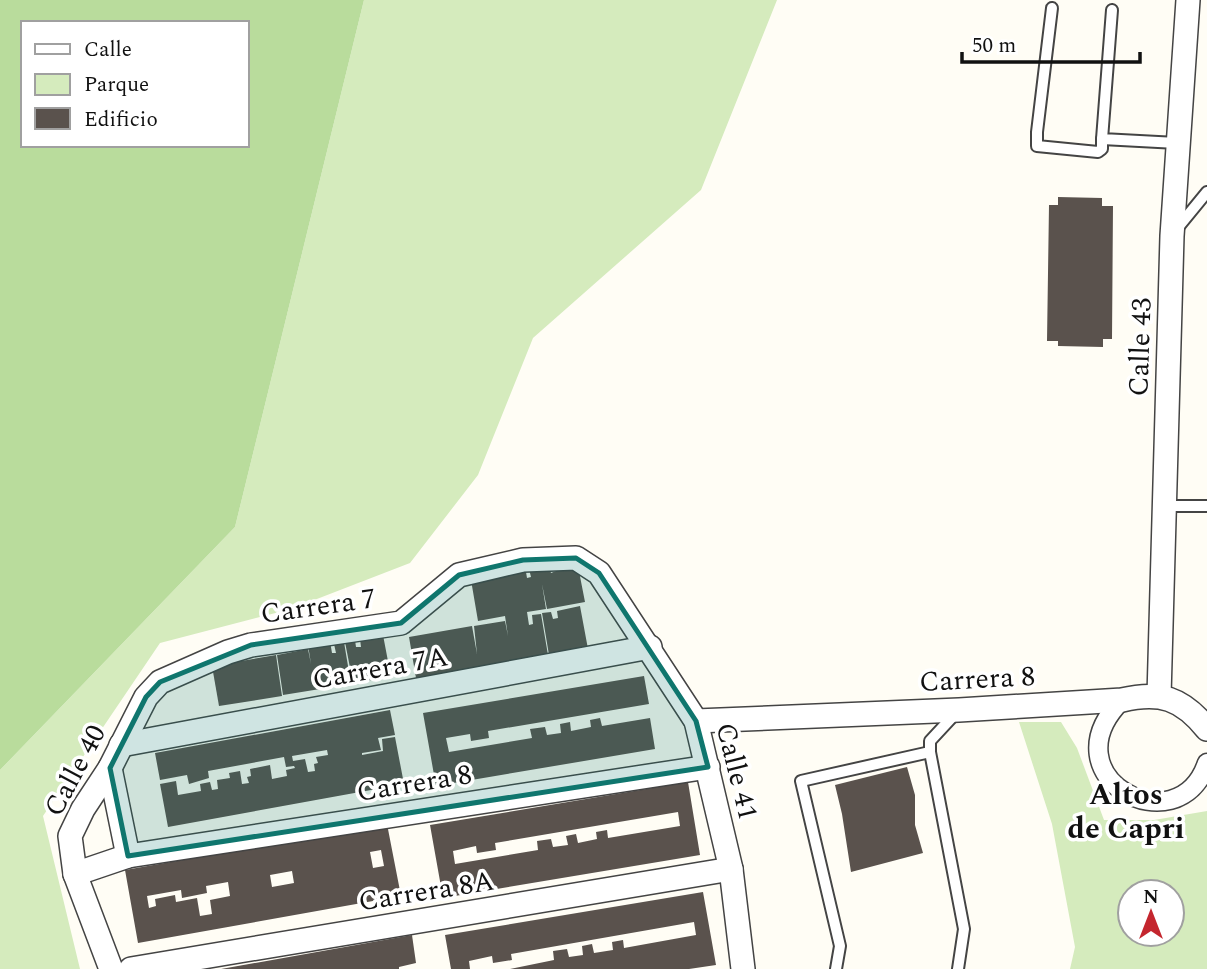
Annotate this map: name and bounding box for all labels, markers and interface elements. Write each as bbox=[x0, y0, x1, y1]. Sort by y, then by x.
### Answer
legend bbox=[21, 21, 248, 147]
scale bar bbox=[962, 21, 1140, 65]
text: 50 m bbox=[972, 30, 1016, 62]
text: Calle bbox=[84, 34, 132, 66]
text: Parque bbox=[84, 69, 149, 101]
text: Edificio bbox=[84, 104, 158, 136]
street label: Calle 43 bbox=[1117, 297, 1164, 397]
street label: Carrera 7 bbox=[258, 577, 379, 636]
street label: Carrera 7A bbox=[309, 635, 451, 702]
street label: Carrera 8 bbox=[918, 655, 1036, 704]
street label: Calle 40 bbox=[33, 717, 118, 824]
street label: Calle 41 bbox=[704, 718, 769, 825]
street label: Carrera 8 bbox=[354, 753, 475, 814]
district label: Altos de Capri bbox=[1067, 772, 1185, 852]
street label: Carrera 8A bbox=[355, 860, 497, 923]
north arrow bbox=[1116, 878, 1186, 948]
text: N bbox=[1143, 883, 1159, 912]

